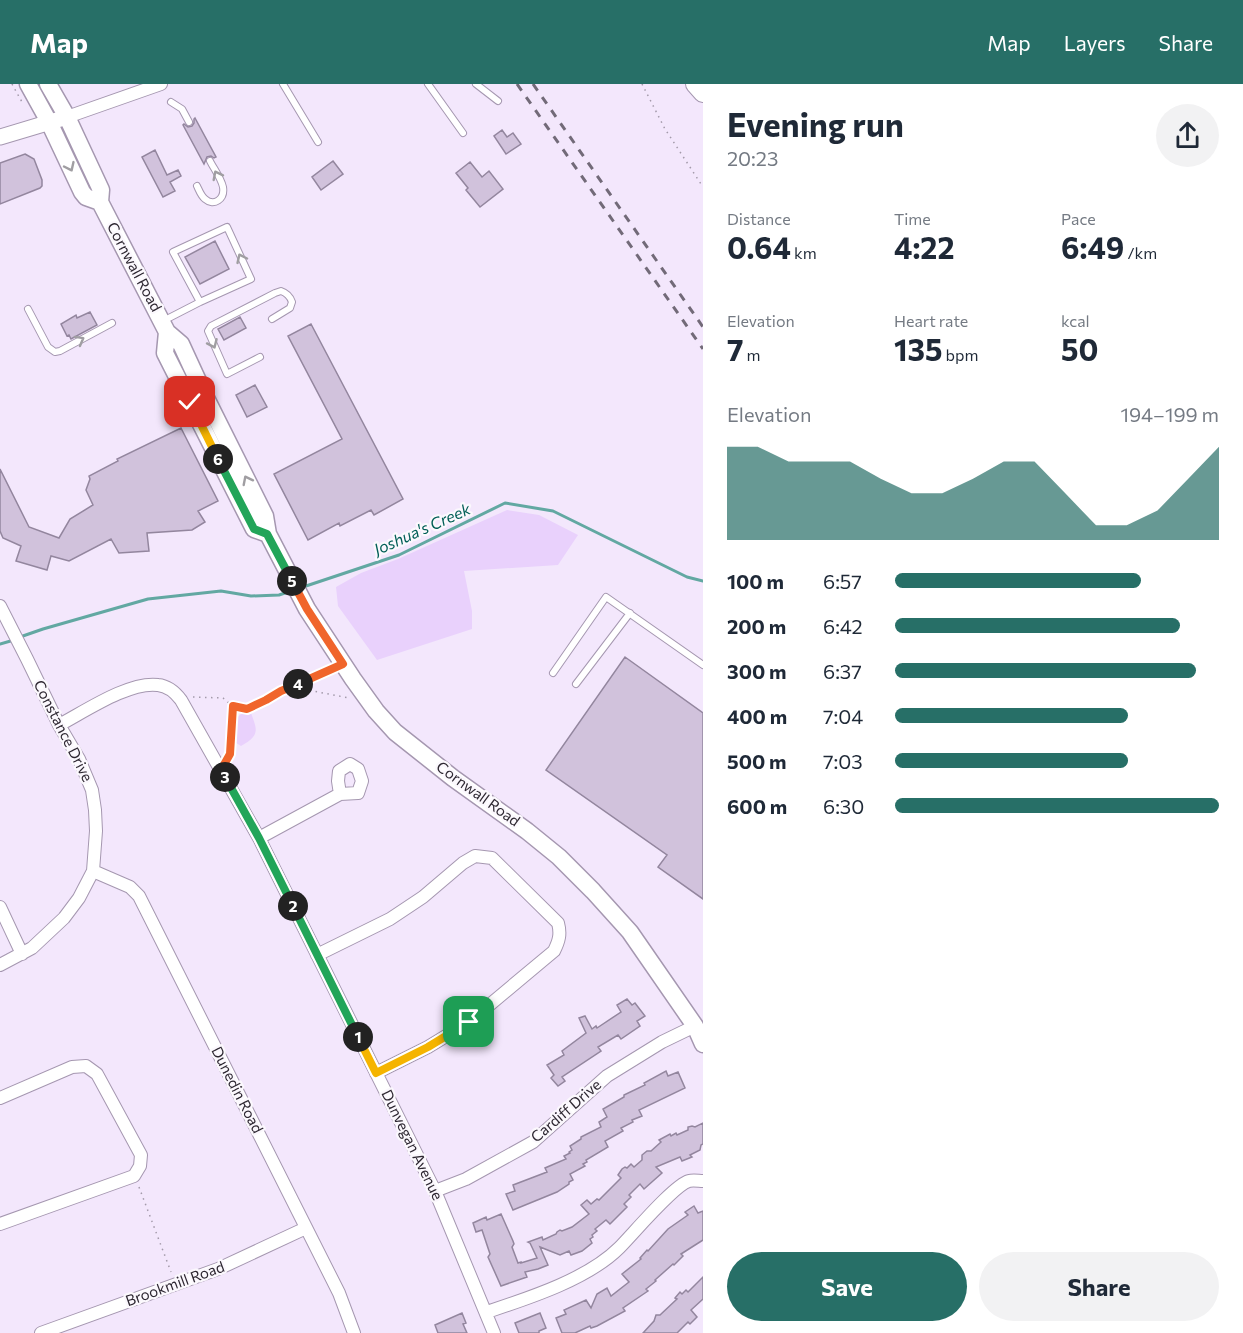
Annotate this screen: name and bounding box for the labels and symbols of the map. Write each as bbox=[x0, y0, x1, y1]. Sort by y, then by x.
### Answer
one-way arrow bbox=[63, 160, 75, 171]
one-way arrow bbox=[213, 171, 224, 181]
street label: Cornwall Road bbox=[104, 219, 166, 314]
one-way arrow bbox=[237, 253, 249, 264]
one-way arrow bbox=[74, 336, 84, 347]
one-way arrow bbox=[206, 337, 218, 348]
pin bbox=[164, 376, 215, 427]
pin: 6 bbox=[203, 444, 233, 474]
one-way arrow bbox=[243, 475, 255, 486]
water label: Joshua's Creek bbox=[369, 499, 473, 559]
pin: 5 bbox=[277, 566, 307, 596]
pin: 4 bbox=[283, 669, 313, 699]
street label: Constance Drive bbox=[31, 677, 97, 784]
street label: Cornwall Road bbox=[433, 757, 524, 830]
pin: 3 bbox=[210, 762, 240, 792]
pin: 2 bbox=[278, 891, 308, 921]
pin bbox=[443, 996, 494, 1047]
pin: 1 bbox=[343, 1022, 373, 1052]
street label: Dunedin Road bbox=[208, 1043, 267, 1136]
street label: Cardiff Drive bbox=[527, 1075, 604, 1146]
street label: Dunvegan Avenue bbox=[378, 1086, 447, 1203]
street label: Brookmill Road bbox=[123, 1257, 227, 1309]

